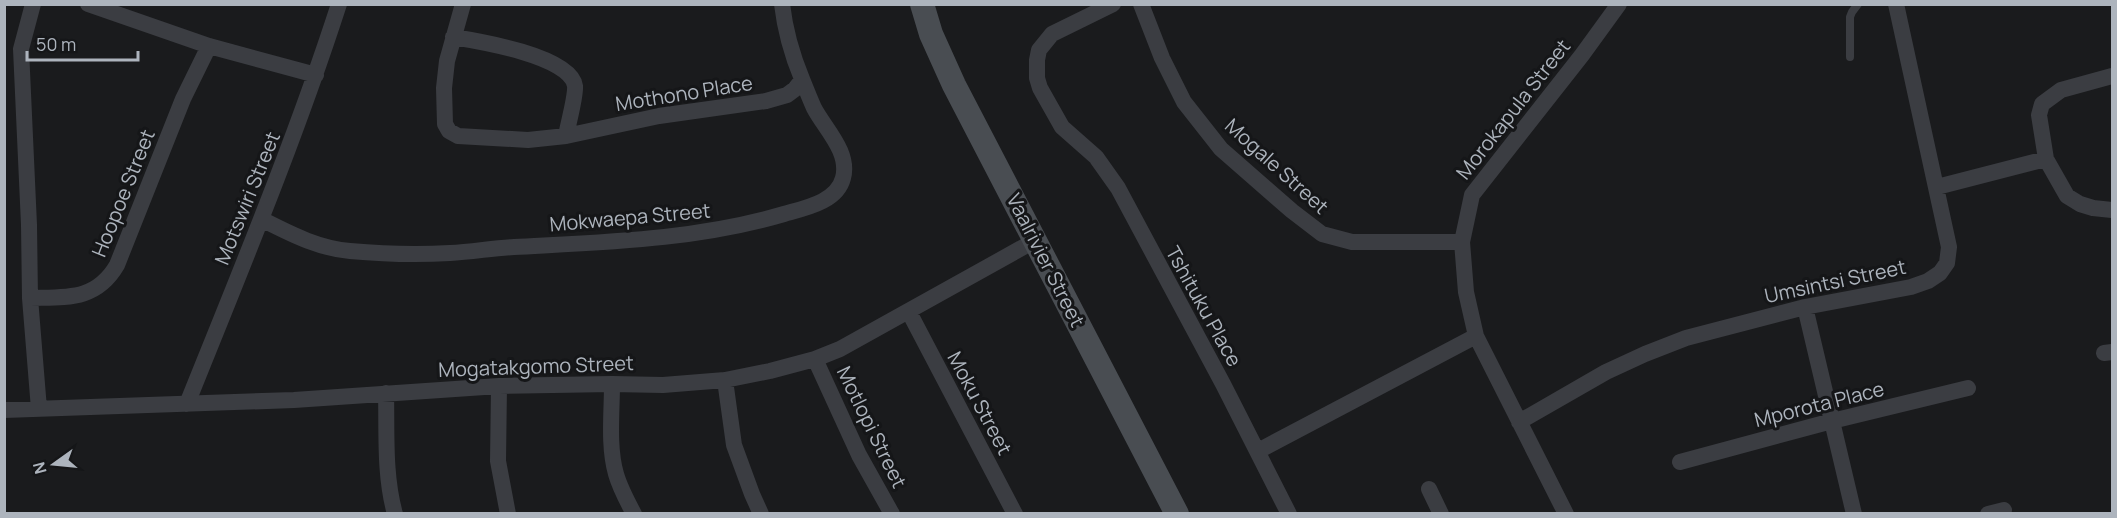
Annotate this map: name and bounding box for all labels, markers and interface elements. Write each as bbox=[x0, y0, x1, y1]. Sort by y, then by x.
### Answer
scale bar bbox=[27, 24, 138, 62]
text: 50 m bbox=[36, 32, 76, 56]
street label: Morokapula Street bbox=[1450, 33, 1576, 185]
street label: Mothono Place bbox=[614, 69, 754, 117]
street label: Mogale Street bbox=[1219, 112, 1335, 220]
street label: Hoopoe Street bbox=[85, 125, 161, 261]
street label: Motswiri Street bbox=[208, 127, 286, 269]
street label: Vaalrivier Street bbox=[1001, 189, 1091, 331]
street label: Mokwaepa Street bbox=[548, 197, 712, 237]
street label: Tshituku Place bbox=[1160, 241, 1248, 371]
street label: Umsintsi Street bbox=[1762, 253, 1908, 309]
street label: Moku Street bbox=[942, 347, 1018, 459]
street label: Mogatakgomo Street bbox=[438, 349, 634, 383]
street label: Motlopi Street bbox=[831, 362, 913, 492]
street label: Mporota Place bbox=[1751, 375, 1887, 433]
north arrow bbox=[24, 434, 84, 494]
text: N bbox=[27, 459, 52, 476]

